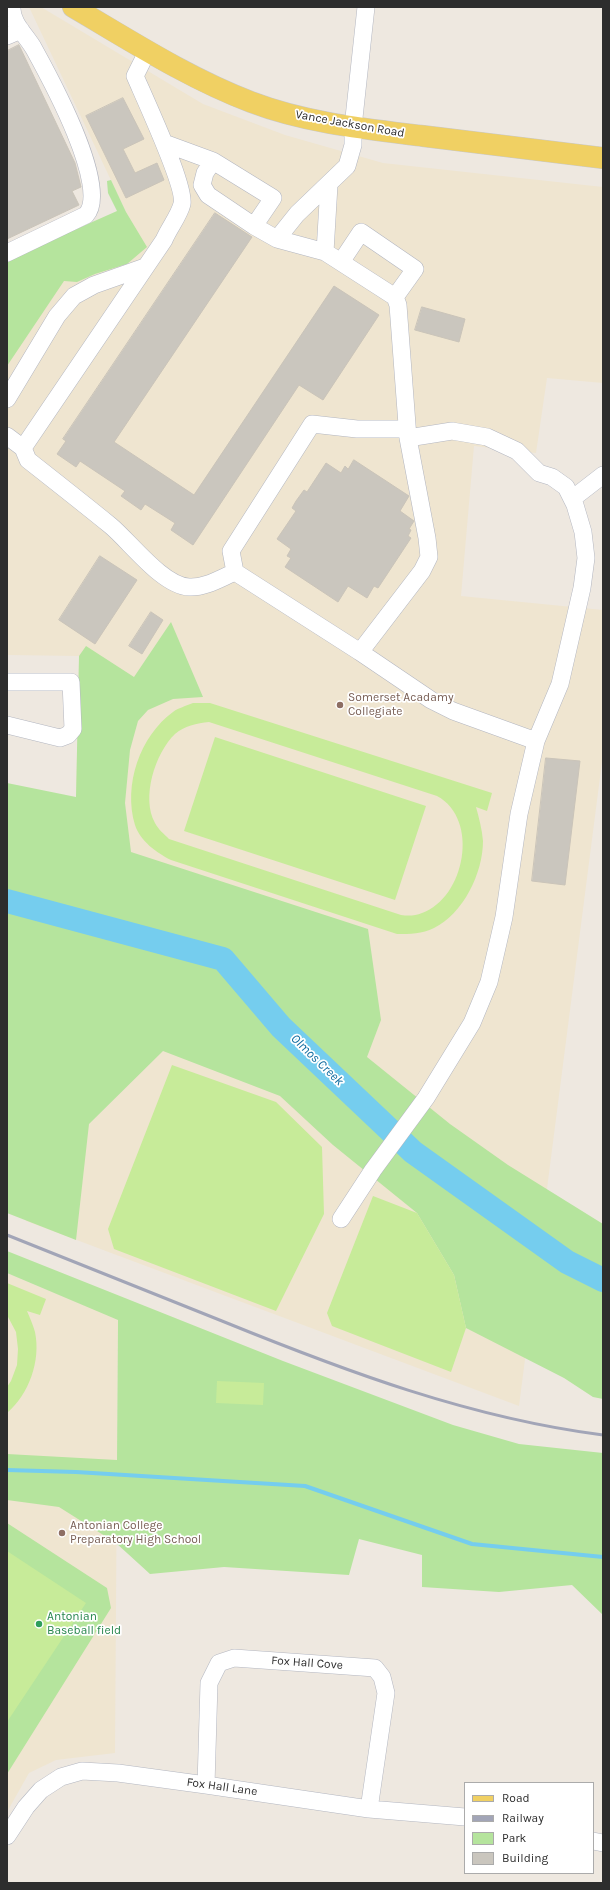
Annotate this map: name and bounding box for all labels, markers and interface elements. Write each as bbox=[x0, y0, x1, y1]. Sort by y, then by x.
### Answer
street label: Vance Jackson Road bbox=[294, 107, 406, 141]
place label: Somerset Acadamy Collegiate bbox=[348, 691, 454, 719]
marker: Somerset Acadamy Collegiate bbox=[335, 700, 345, 710]
water label: Olmos Creek bbox=[287, 1031, 347, 1089]
place label: Antonian College Preparatory High School bbox=[70, 1519, 201, 1547]
marker: Antonian College Preparatory High School bbox=[57, 1528, 67, 1538]
place label: Antonian Baseball field bbox=[47, 1610, 121, 1638]
marker: Antonian Baseball field bbox=[34, 1619, 44, 1629]
street label: Fox Hall Cove bbox=[271, 1653, 343, 1673]
street label: Fox Hall Lane bbox=[186, 1775, 258, 1799]
legend bbox=[464, 1782, 594, 1874]
text: Road bbox=[502, 1791, 530, 1805]
text: Railway bbox=[502, 1811, 544, 1825]
text: Park bbox=[502, 1831, 526, 1845]
text: Building bbox=[502, 1851, 548, 1865]

